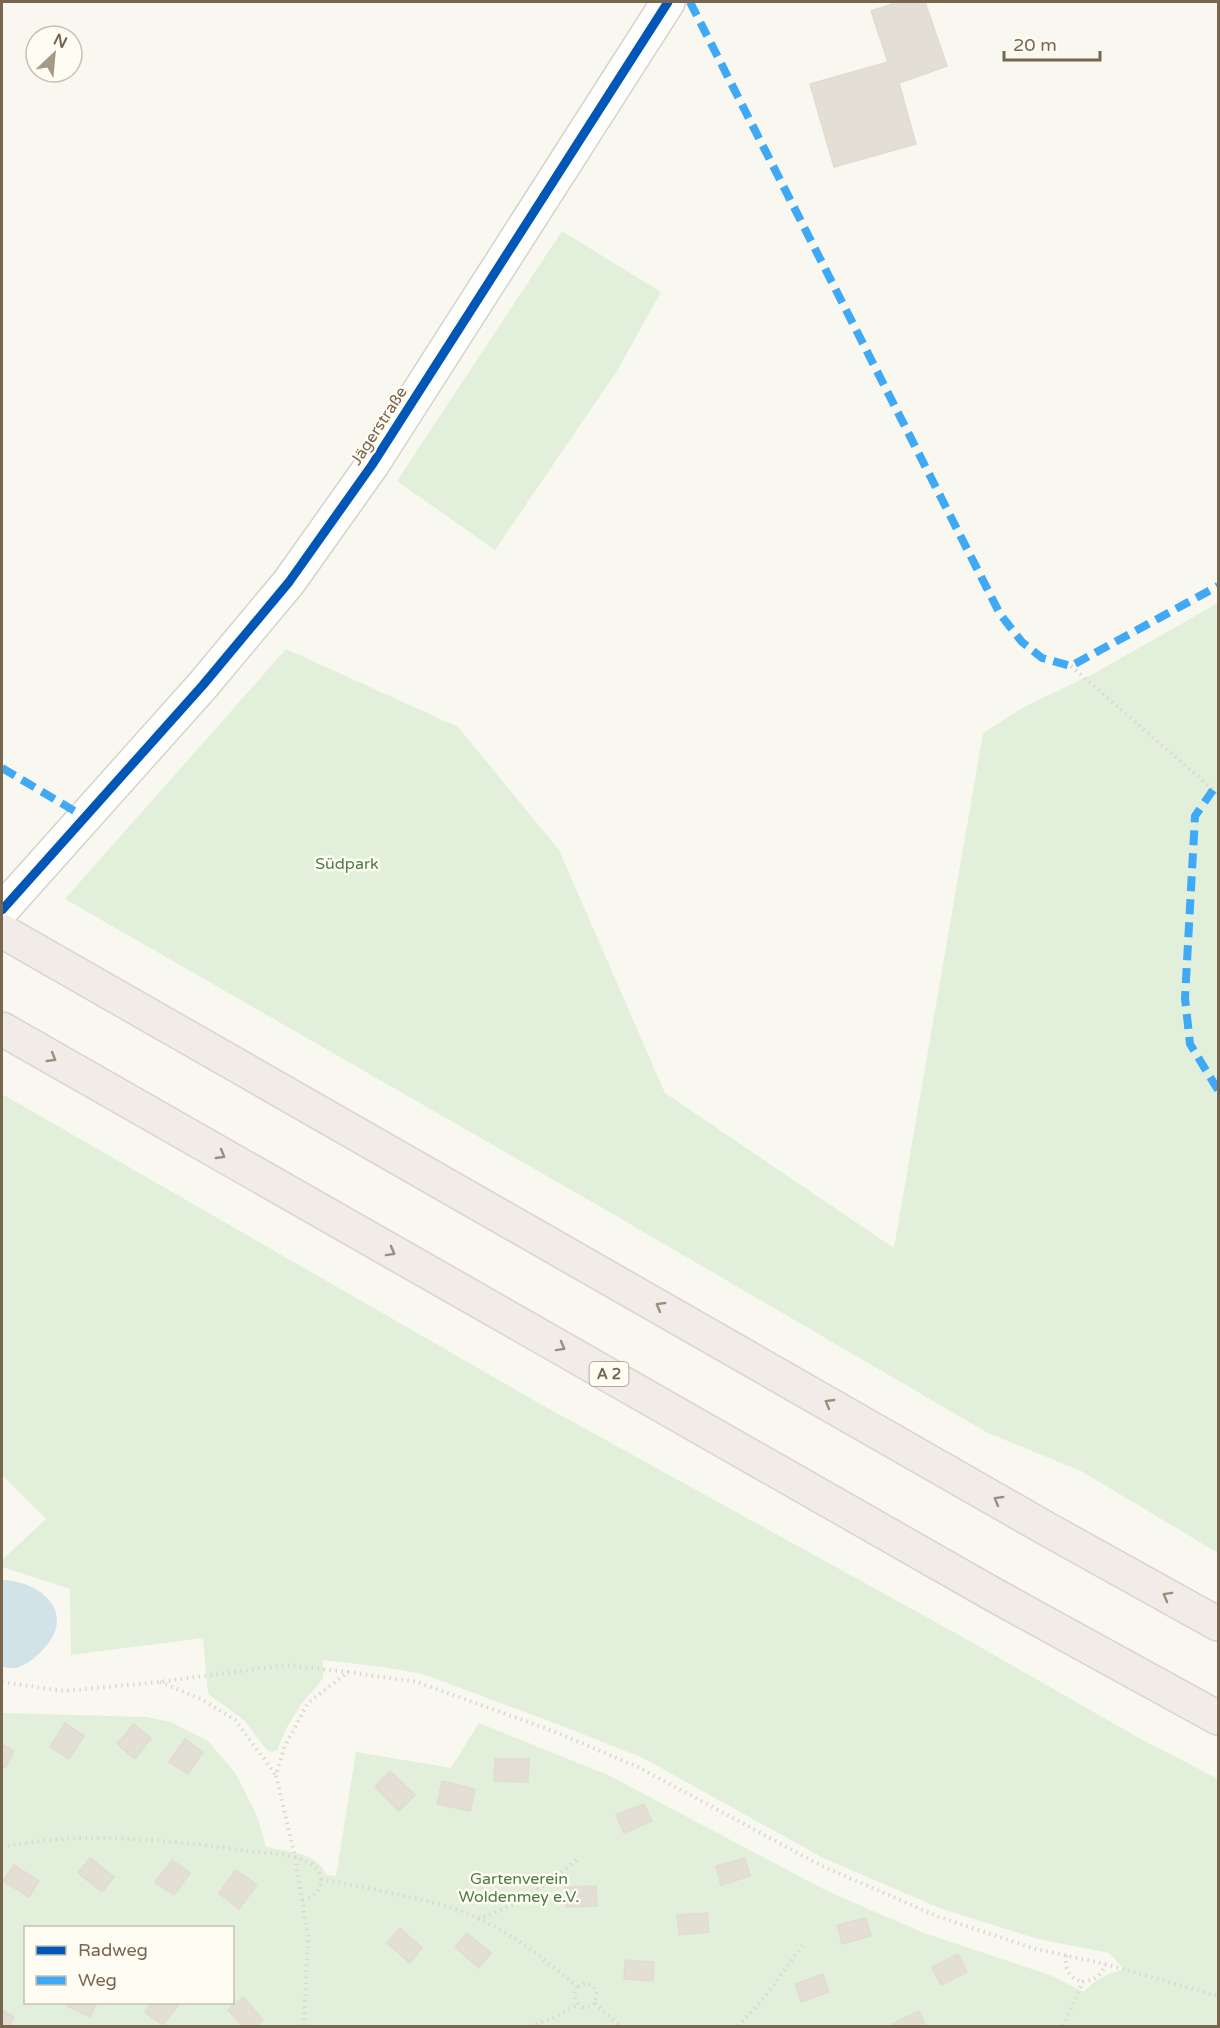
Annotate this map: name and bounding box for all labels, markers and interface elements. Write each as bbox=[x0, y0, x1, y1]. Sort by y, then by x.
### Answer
north arrow bbox=[24, 24, 84, 84]
scale bar bbox=[1004, 24, 1100, 62]
text: N bbox=[50, 30, 70, 53]
text: 20 m bbox=[1013, 34, 1057, 56]
street label: Jägerstraße bbox=[346, 383, 412, 469]
park label: Südpark bbox=[315, 854, 379, 874]
one-way arrow bbox=[46, 1051, 56, 1062]
one-way arrow bbox=[215, 1147, 226, 1159]
one-way arrow bbox=[385, 1244, 395, 1256]
one-way arrow bbox=[655, 1301, 666, 1313]
one-way arrow bbox=[555, 1340, 565, 1351]
road number: A 2 bbox=[590, 1362, 628, 1386]
one-way arrow bbox=[824, 1399, 835, 1410]
one-way arrow bbox=[994, 1496, 1004, 1507]
one-way arrow bbox=[1163, 1592, 1174, 1603]
park label: Gartenverein Woldenmey e.V. bbox=[459, 1869, 579, 1907]
legend bbox=[24, 1926, 234, 2004]
text: Radweg bbox=[78, 1939, 148, 1961]
text: Weg bbox=[78, 1969, 117, 1991]

